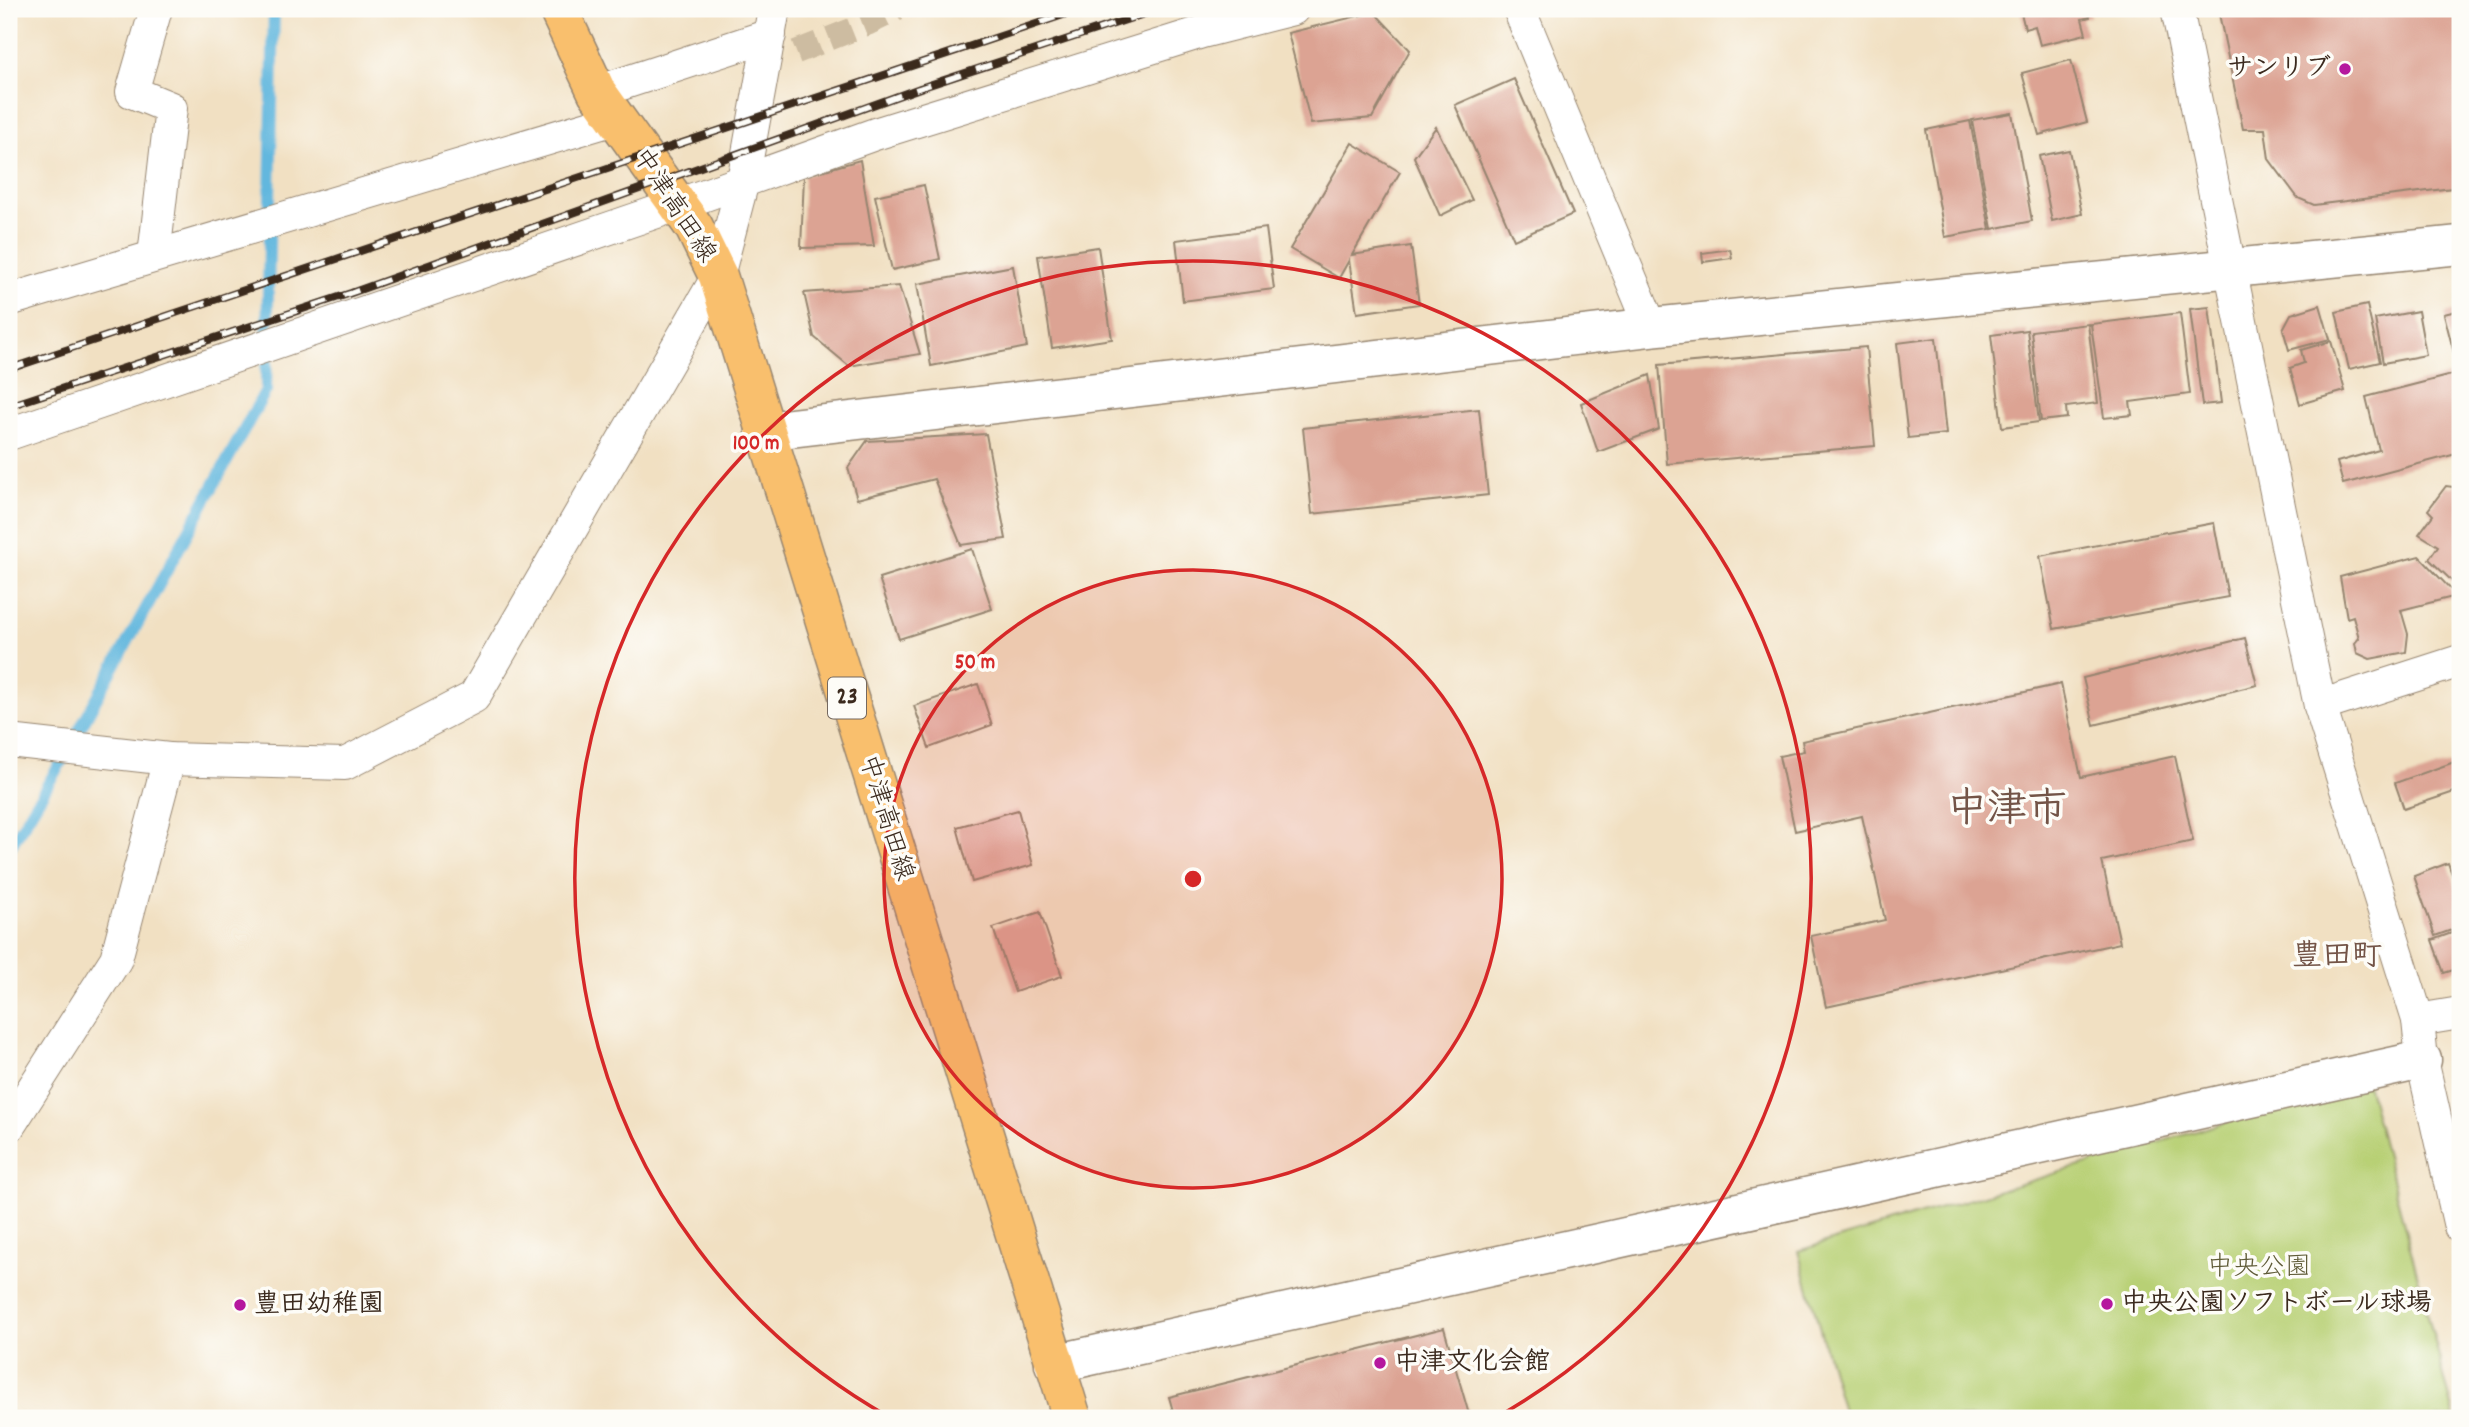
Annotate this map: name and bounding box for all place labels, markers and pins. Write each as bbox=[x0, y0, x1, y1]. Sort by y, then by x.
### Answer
place label: サンリブ bbox=[2227, 51, 2331, 88]
marker: サンリブ bbox=[2337, 61, 2353, 77]
centre of rings bbox=[1181, 867, 1205, 891]
place label: 中央公園ソフトボール球場 bbox=[2121, 1286, 2432, 1323]
place label: 豊田幼稚園 bbox=[254, 1287, 384, 1324]
marker: 中央公園ソフトボール球場 bbox=[2099, 1296, 2115, 1312]
marker: 豊田幼稚園 bbox=[232, 1297, 248, 1313]
place label: 中津文化会館 bbox=[1394, 1345, 1550, 1382]
marker: 中津文化会館 bbox=[1372, 1355, 1388, 1371]

